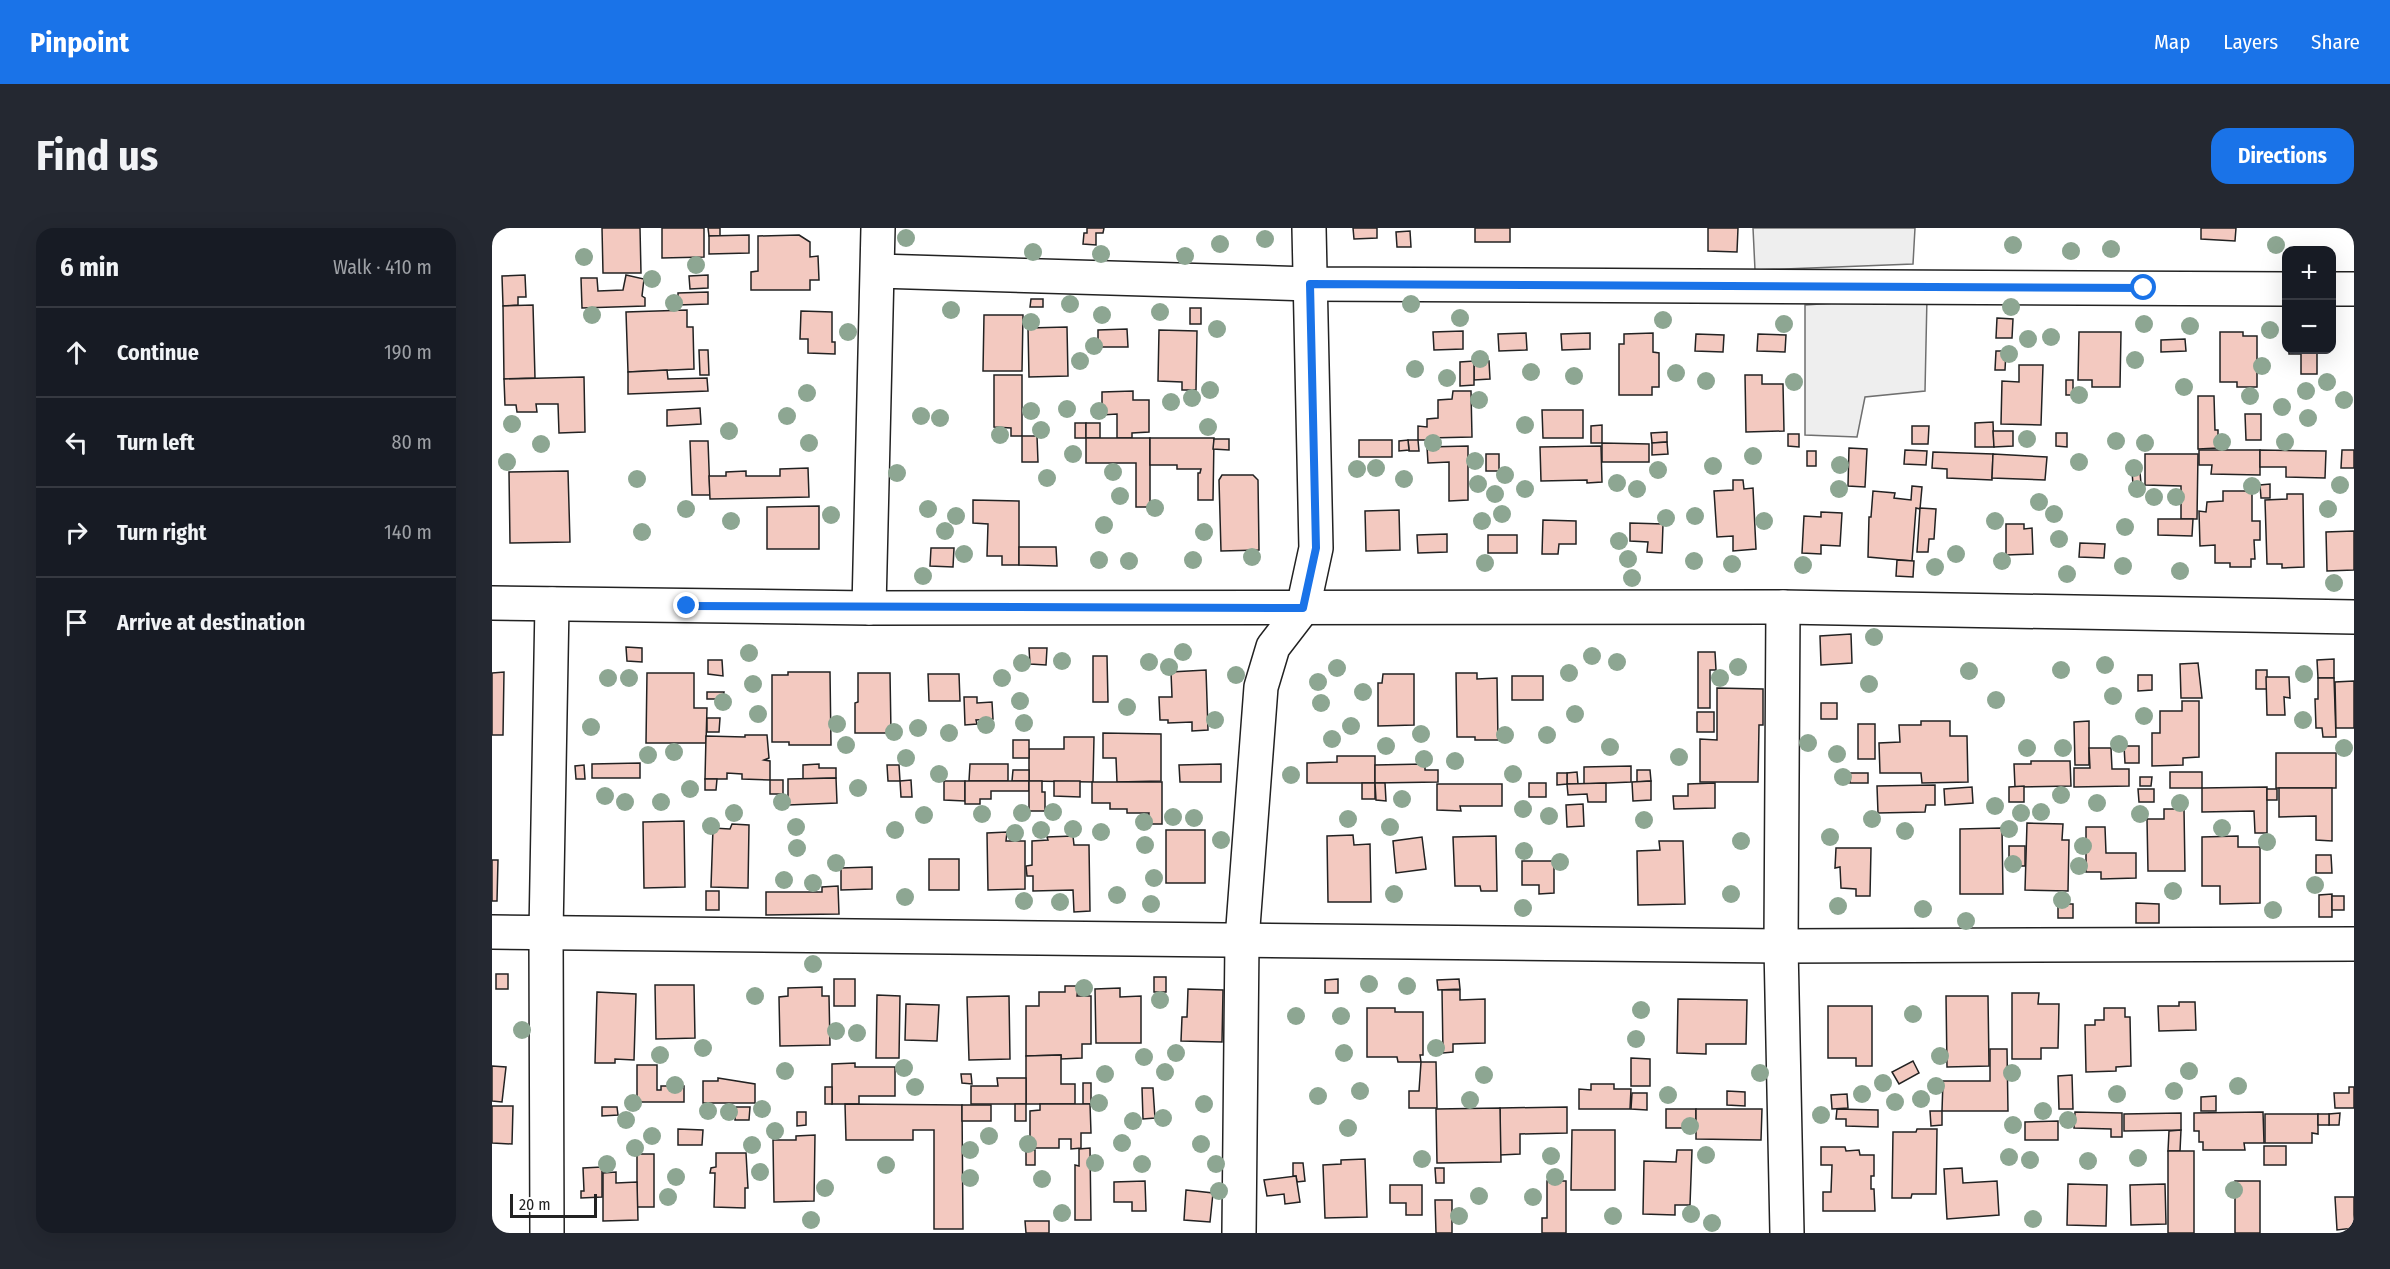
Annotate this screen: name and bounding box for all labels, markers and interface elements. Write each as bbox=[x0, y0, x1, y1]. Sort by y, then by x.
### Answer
text: Pinpoint bbox=[30, 26, 129, 59]
text: Map bbox=[2154, 29, 2190, 55]
text: Layers bbox=[2223, 29, 2278, 55]
text: Share bbox=[2311, 29, 2360, 55]
button: Directions bbox=[2211, 128, 2354, 184]
text: Find us bbox=[36, 131, 158, 181]
map controls bbox=[2282, 246, 2336, 354]
button: + bbox=[2282, 246, 2336, 300]
text: 6 min bbox=[60, 252, 119, 283]
text: Walk · 410 m bbox=[333, 255, 432, 279]
route start bbox=[2130, 274, 2156, 300]
button: − bbox=[2282, 300, 2336, 354]
icon: ahead bbox=[60, 336, 93, 369]
text: Continue bbox=[117, 339, 199, 366]
text: 190 m bbox=[384, 340, 432, 364]
icon: left bbox=[60, 426, 93, 459]
text: Turn left bbox=[117, 429, 195, 456]
text: 80 m bbox=[392, 430, 432, 454]
icon: right bbox=[60, 516, 93, 549]
text: Turn right bbox=[117, 519, 206, 546]
text: 140 m bbox=[384, 520, 432, 544]
route end bbox=[673, 592, 699, 618]
icon: arrive bbox=[60, 606, 93, 639]
text: Arrive at destination bbox=[117, 609, 305, 636]
scale bar bbox=[510, 1191, 597, 1218]
text: 20 m bbox=[519, 1195, 550, 1214]

